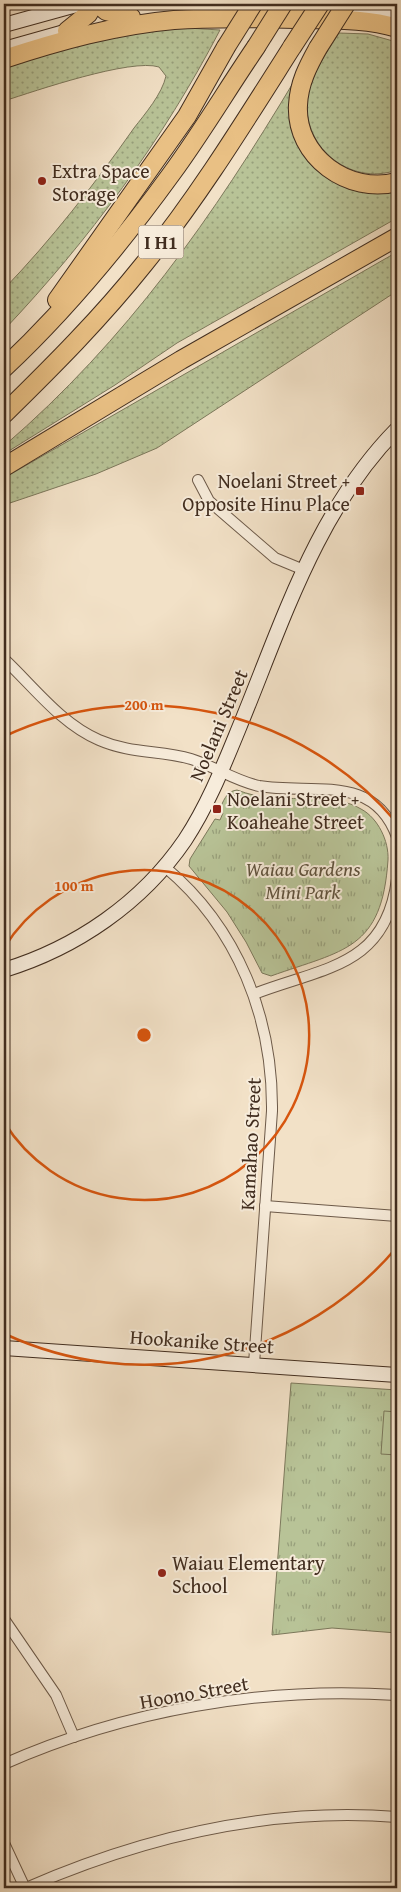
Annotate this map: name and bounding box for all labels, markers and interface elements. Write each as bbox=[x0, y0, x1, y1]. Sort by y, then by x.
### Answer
place label: Extra Space Storage bbox=[52, 156, 150, 208]
marker: Extra Space Storage bbox=[36, 175, 48, 187]
road number: I H1 bbox=[138, 226, 184, 258]
place label: Noelani Street + Opposite Hinu Place bbox=[182, 466, 350, 518]
marker: Noelani Street + Opposite Hinu Place bbox=[354, 485, 366, 497]
street label: Noelani Street bbox=[181, 664, 255, 786]
text: 200 m bbox=[124, 694, 164, 715]
place label: Noelani Street + Koaheahe Street bbox=[227, 784, 364, 836]
marker: Noelani Street + Koaheahe Street bbox=[211, 803, 223, 815]
park label: Waiau Gardens Mini Park bbox=[246, 854, 361, 906]
text: 100 m bbox=[54, 875, 94, 896]
centre of rings bbox=[135, 1026, 153, 1044]
street label: Kamahao Street bbox=[232, 1077, 268, 1211]
street label: Hookanike Street bbox=[129, 1322, 275, 1360]
place label: Waiau Elementary School bbox=[172, 1548, 325, 1600]
marker: Waiau Elementary School bbox=[156, 1567, 168, 1579]
street label: Hoono Street bbox=[137, 1668, 251, 1716]

